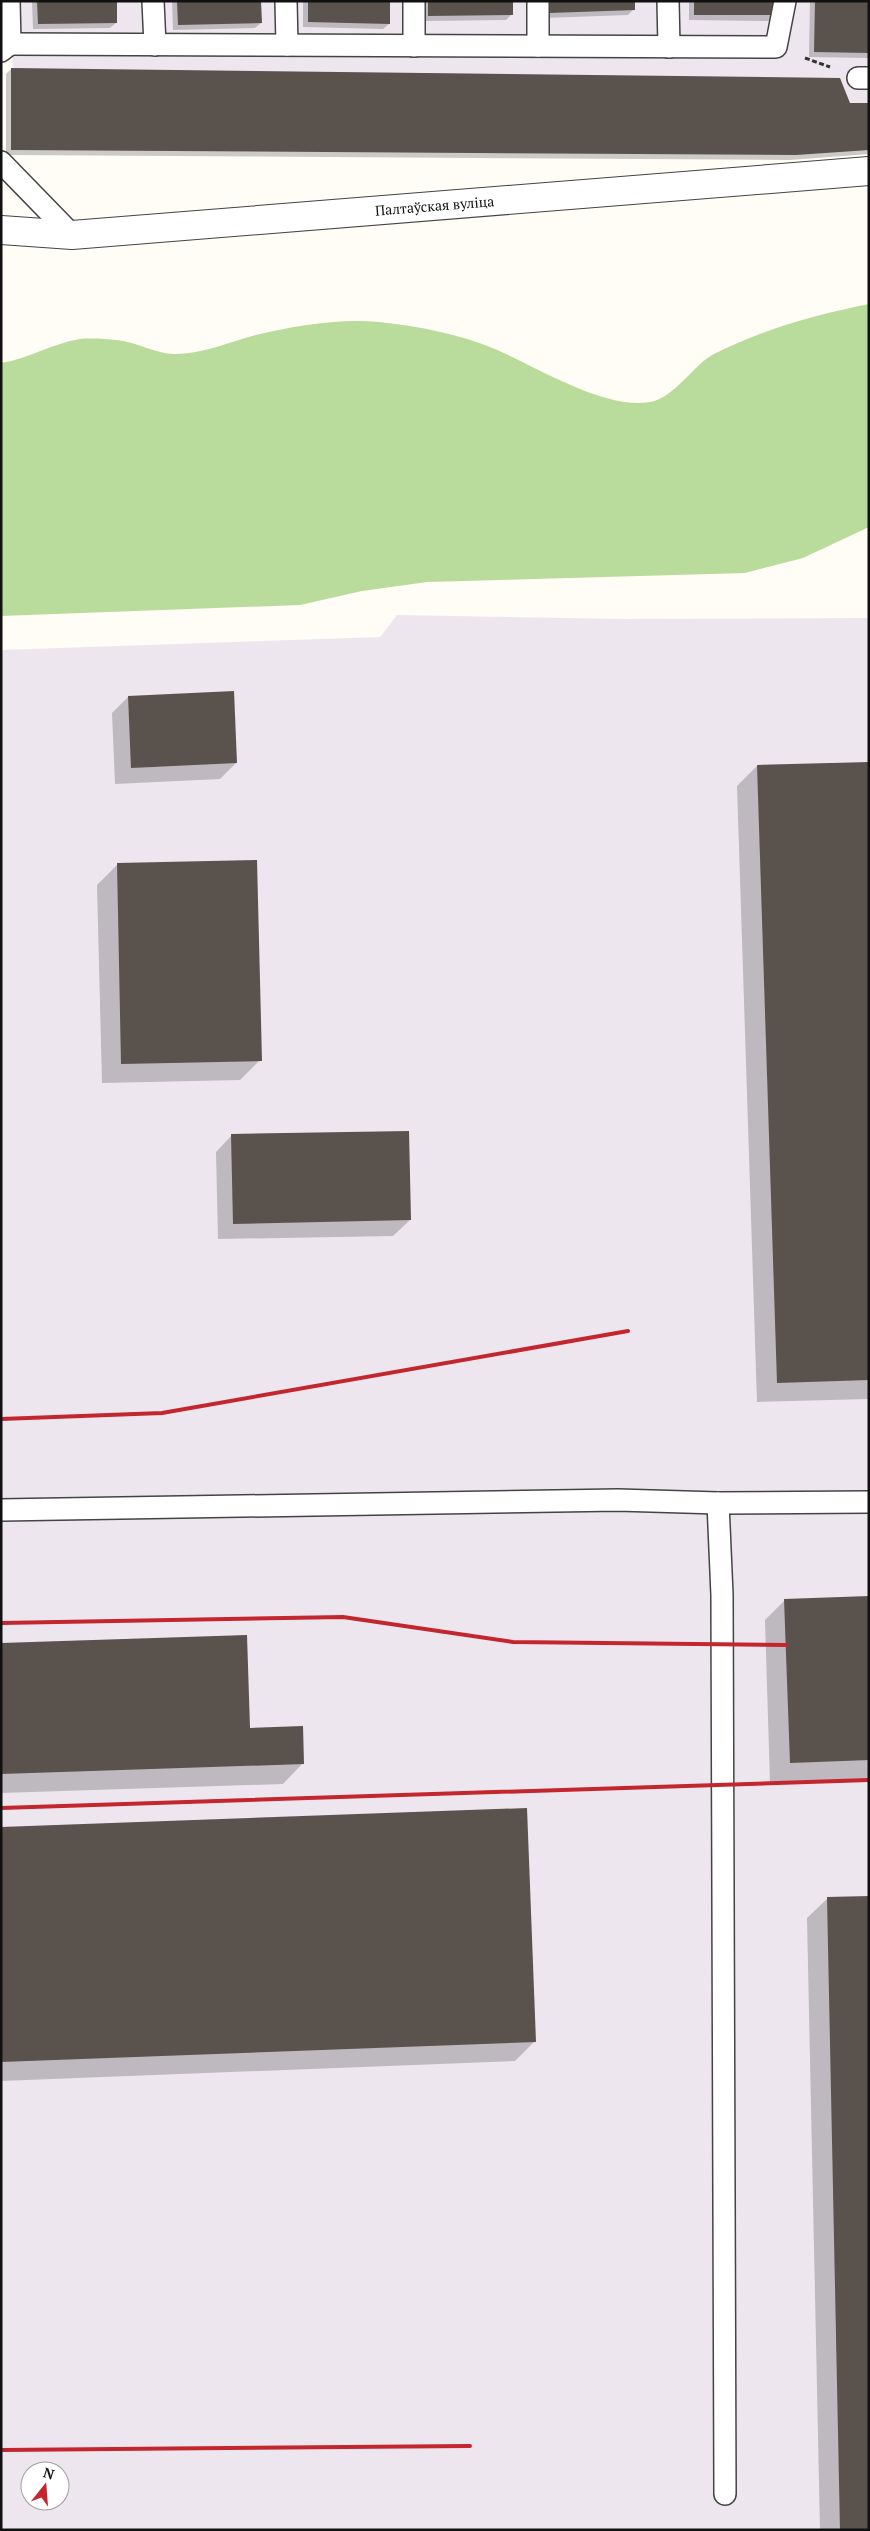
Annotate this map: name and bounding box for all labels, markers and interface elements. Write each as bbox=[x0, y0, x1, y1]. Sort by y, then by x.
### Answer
street label: Палтаўская вуліца bbox=[374, 191, 495, 220]
north arrow bbox=[20, 2461, 70, 2511]
text: N bbox=[41, 2462, 57, 2484]

